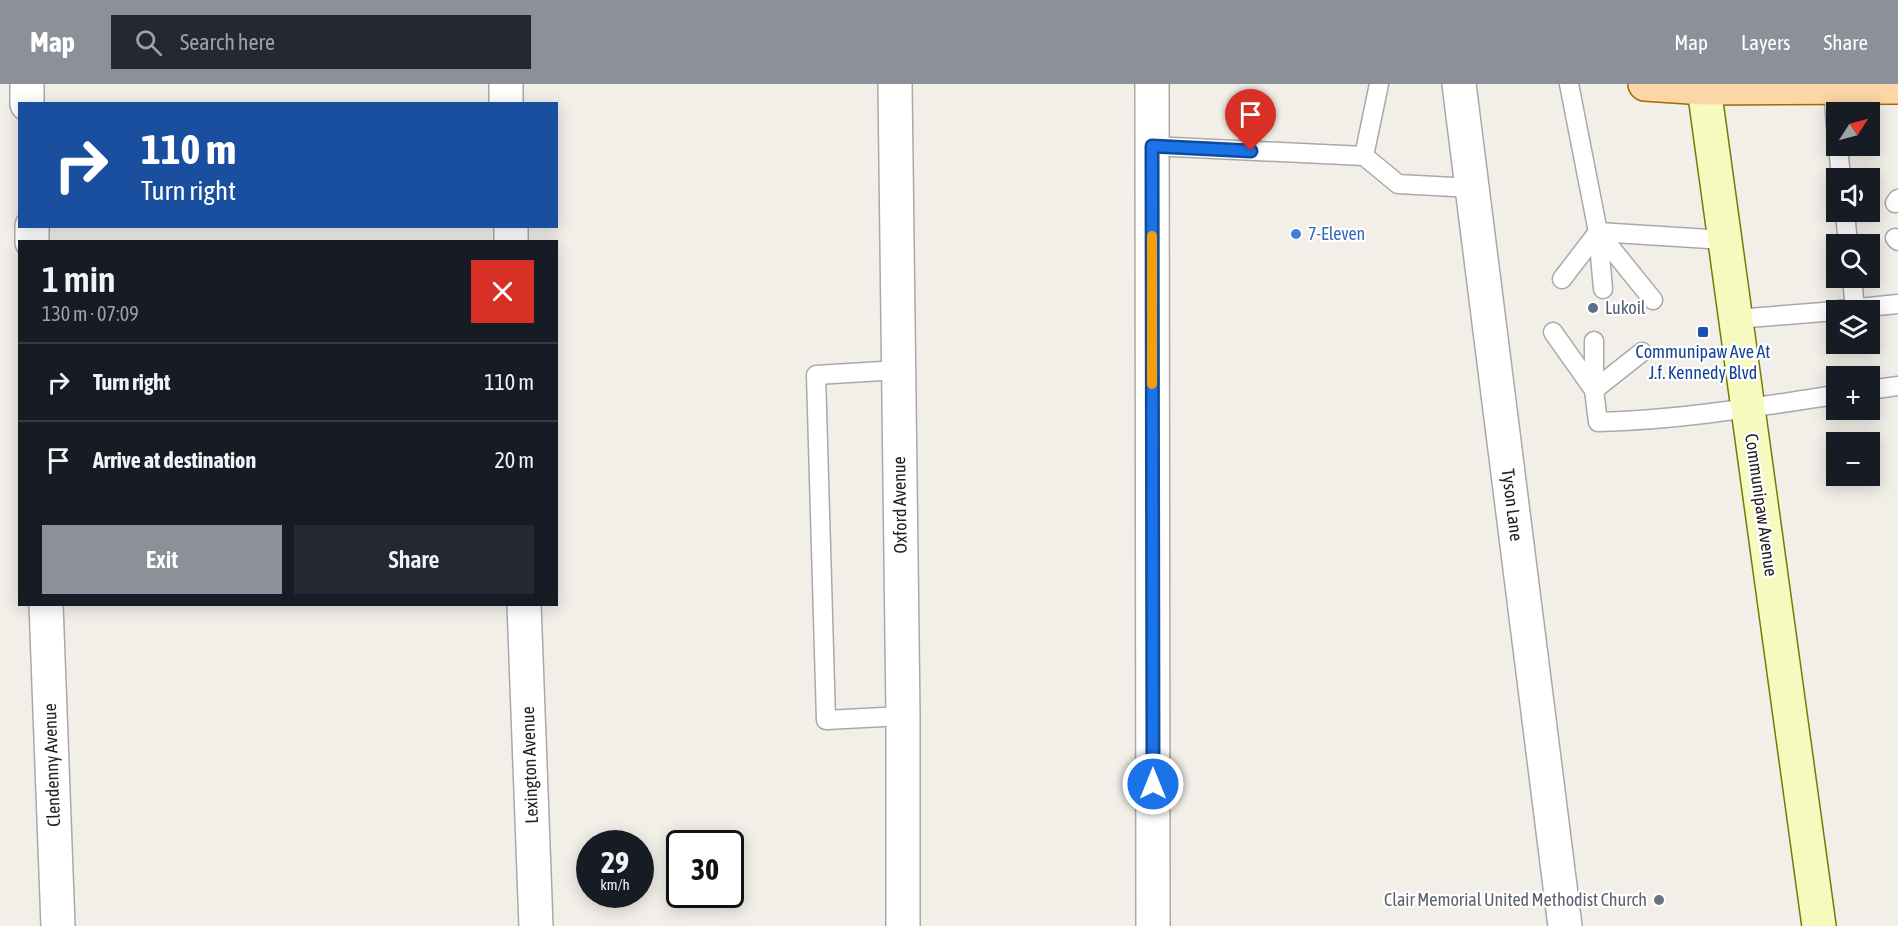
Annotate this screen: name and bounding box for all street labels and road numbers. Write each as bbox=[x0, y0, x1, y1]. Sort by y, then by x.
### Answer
street label: Communipaw Avenue bbox=[1741, 432, 1782, 578]
street label: Oxford Avenue bbox=[888, 456, 911, 554]
street label: Tyson Lane bbox=[1498, 468, 1527, 542]
street label: Clendenny Avenue bbox=[39, 703, 64, 827]
street label: Lexington Avenue bbox=[517, 706, 542, 824]

